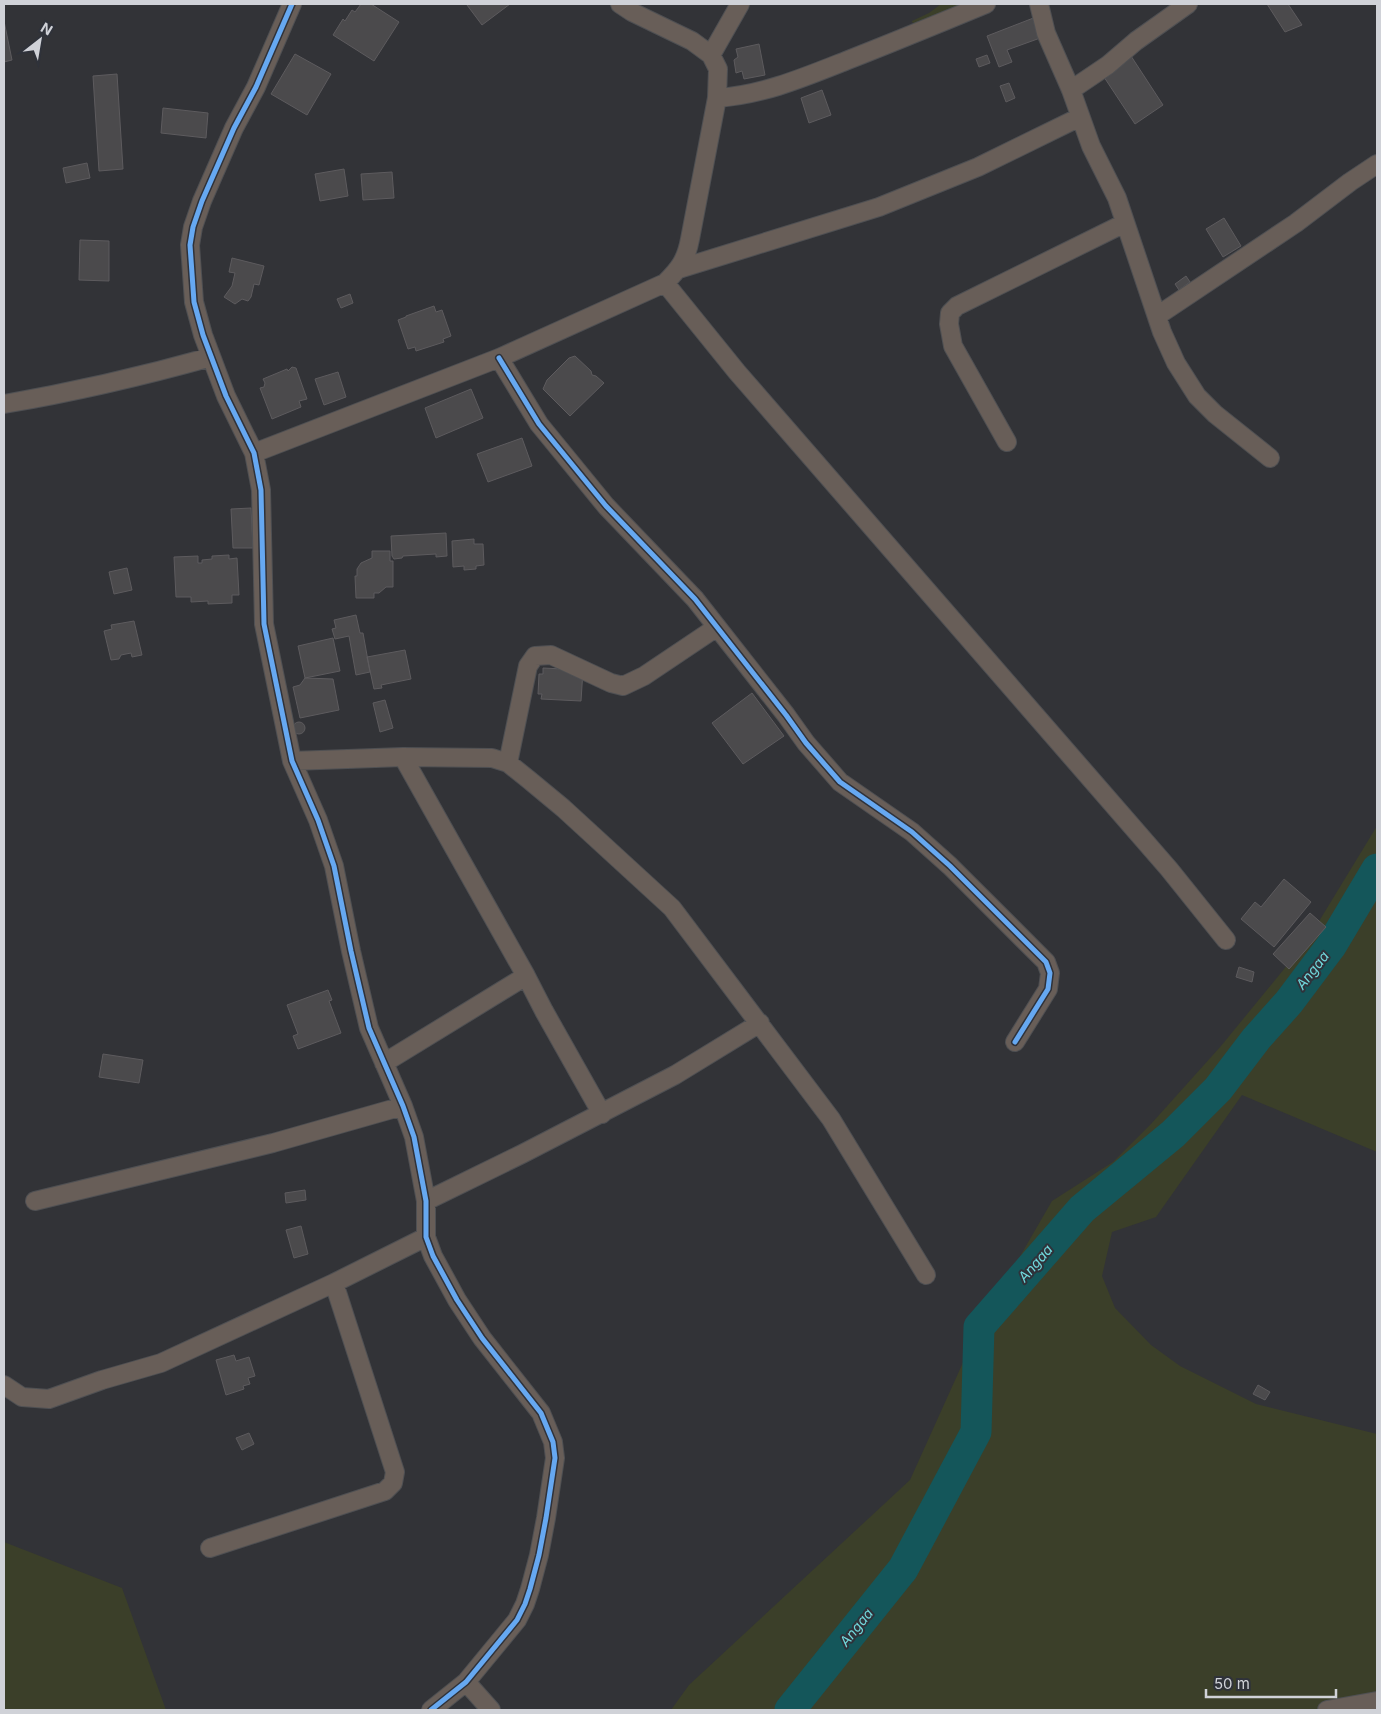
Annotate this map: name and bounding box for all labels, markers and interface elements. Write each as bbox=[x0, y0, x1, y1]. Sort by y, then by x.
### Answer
north arrow bbox=[15, 15, 65, 65]
text: N bbox=[38, 18, 56, 38]
water label: Angaa bbox=[1291, 947, 1332, 993]
water label: Angaa bbox=[1014, 1241, 1056, 1286]
water label: Angaa bbox=[835, 1604, 877, 1650]
scale bar bbox=[1206, 1666, 1336, 1698]
text: 50 m bbox=[1214, 1674, 1250, 1693]

